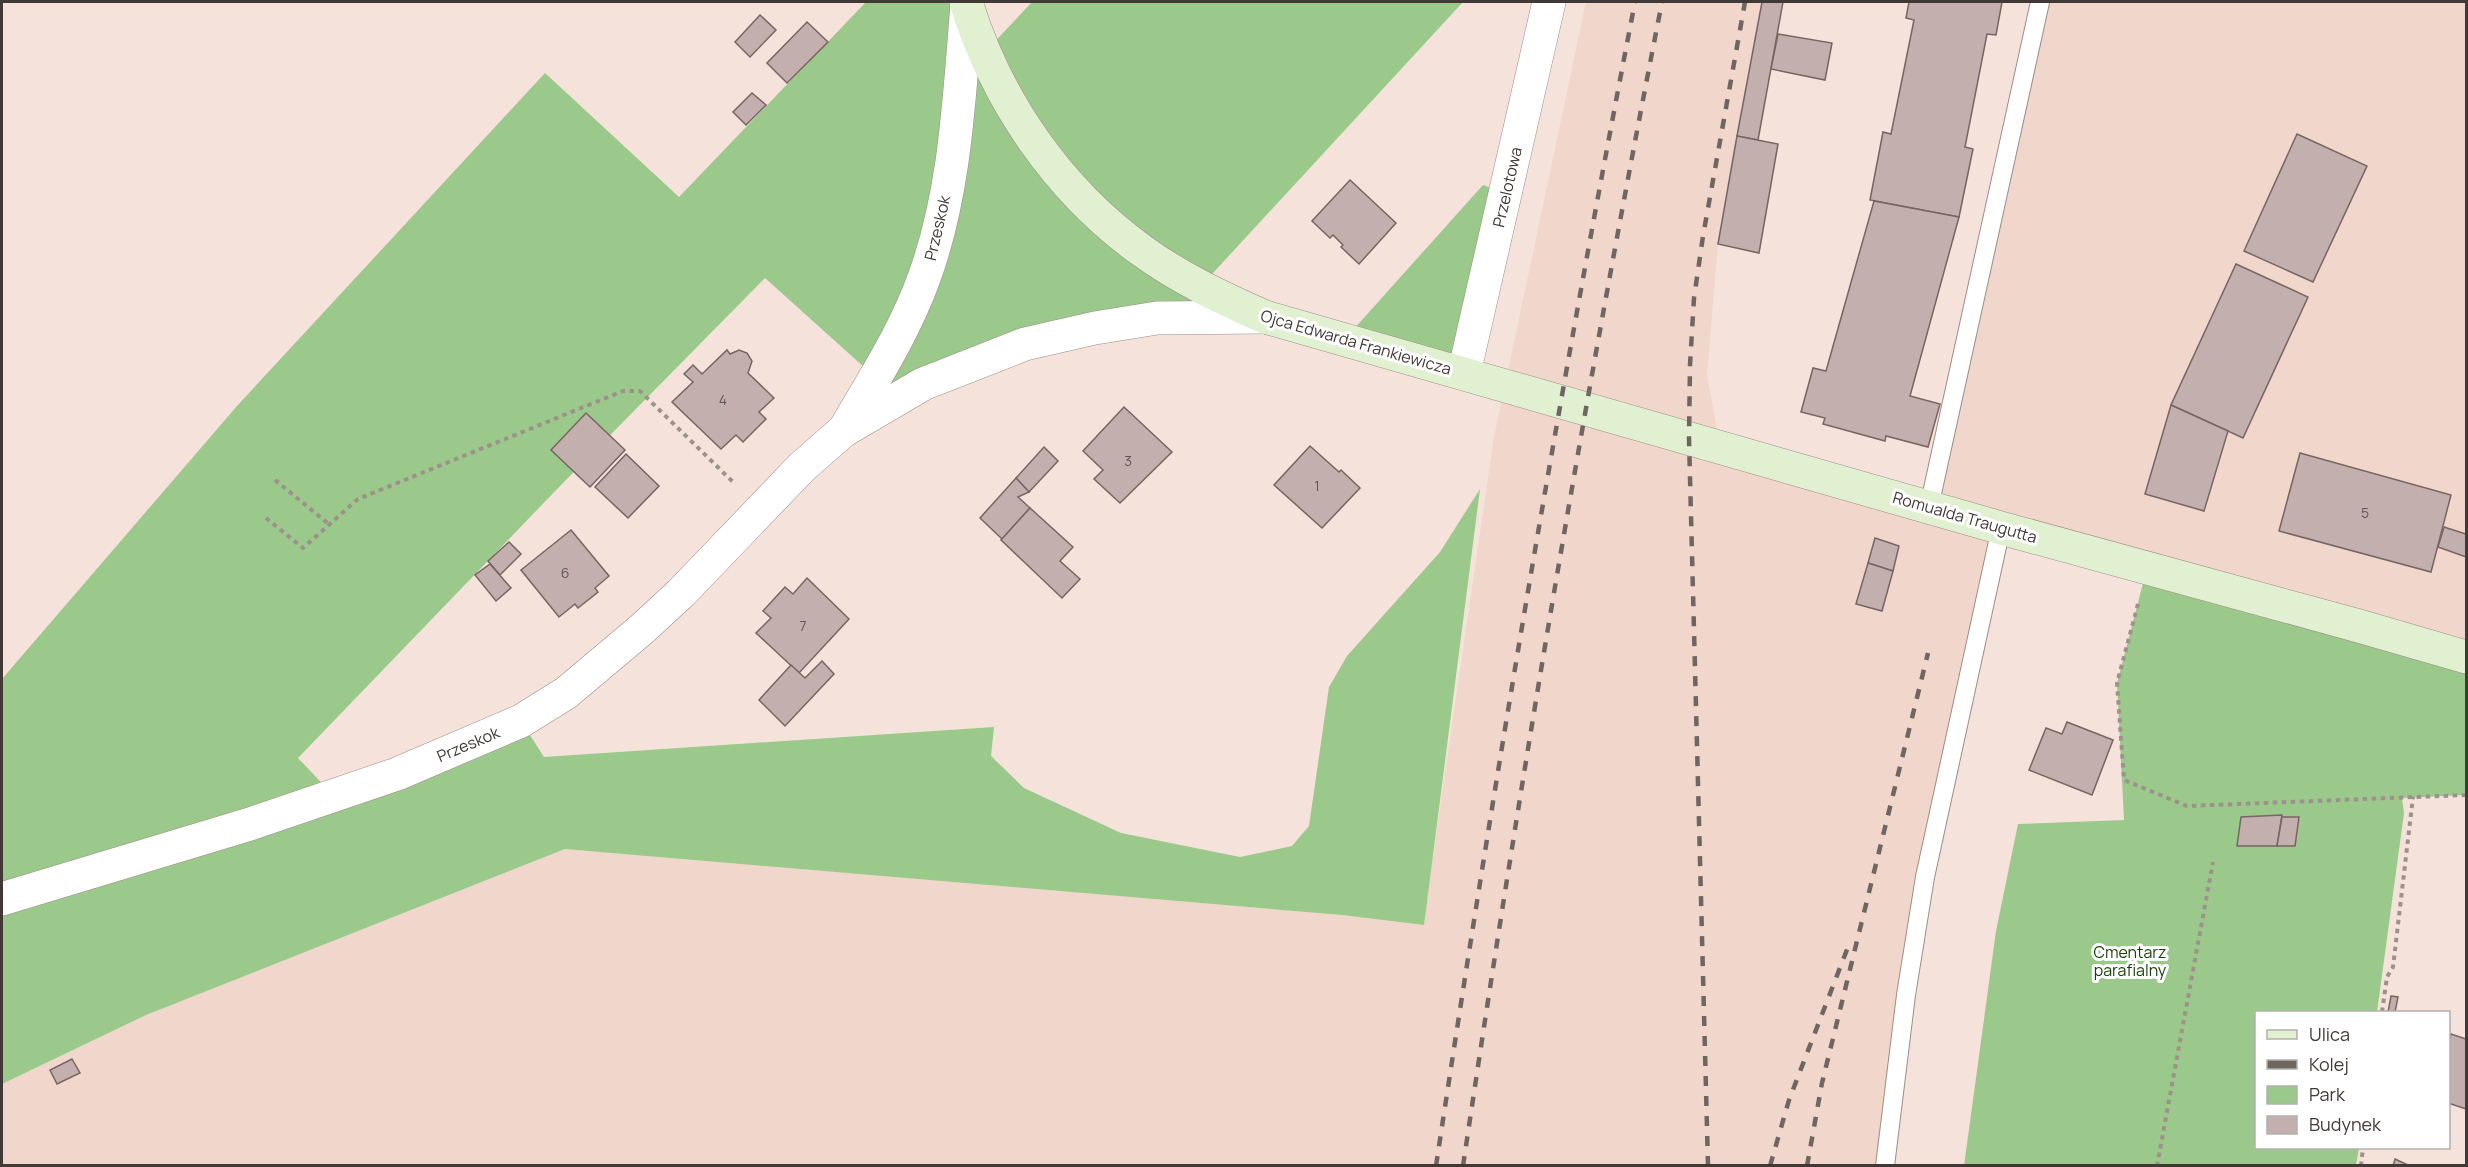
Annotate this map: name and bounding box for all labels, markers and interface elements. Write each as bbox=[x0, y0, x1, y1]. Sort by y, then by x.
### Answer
street label: Przelotowa bbox=[1487, 145, 1527, 229]
street label: Przeskok bbox=[919, 192, 955, 263]
street label: Ojca Edwarda Frankiewicza bbox=[1258, 304, 1454, 380]
house number: 4 bbox=[719, 390, 727, 409]
house number: 3 bbox=[1124, 451, 1132, 470]
house number: 1 bbox=[1314, 476, 1320, 495]
street label: Romualda Traugutta bbox=[1890, 486, 2040, 548]
house number: 5 bbox=[2361, 503, 2369, 522]
house number: 6 bbox=[561, 563, 569, 582]
house number: 7 bbox=[799, 616, 807, 635]
street label: Przeskok bbox=[433, 721, 504, 767]
park label: Cmentarz parafialny bbox=[2093, 941, 2167, 981]
legend bbox=[2255, 1011, 2450, 1149]
text: Ulica bbox=[2309, 1022, 2350, 1046]
text: Kolej bbox=[2309, 1052, 2349, 1076]
text: Park bbox=[2309, 1082, 2346, 1106]
text: Budynek bbox=[2309, 1112, 2382, 1136]

